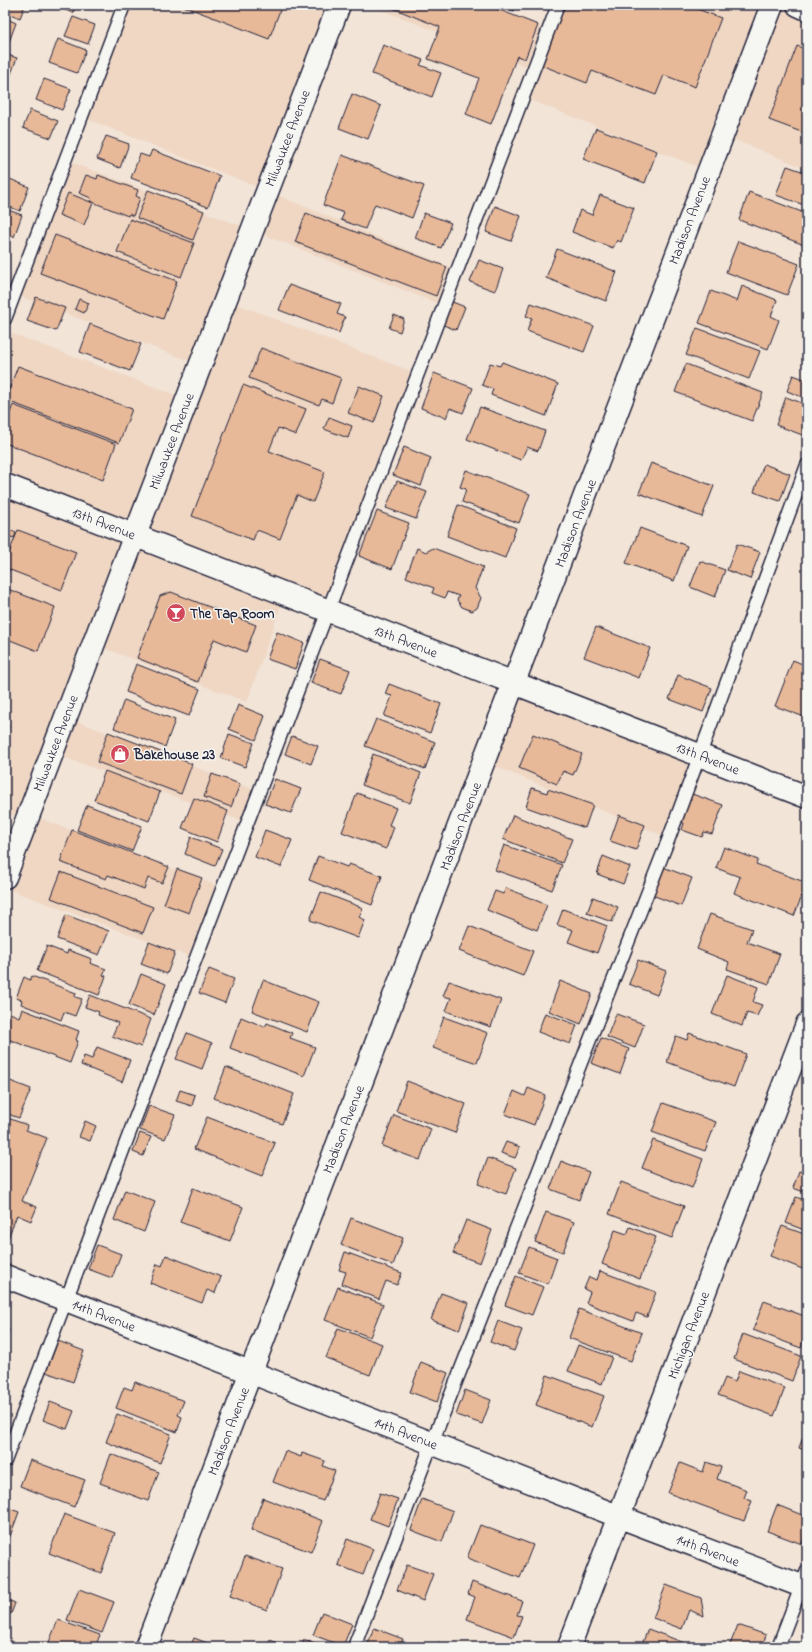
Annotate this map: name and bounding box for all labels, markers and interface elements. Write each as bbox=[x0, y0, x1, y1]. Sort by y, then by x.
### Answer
street label: Milwaukee Avenue bbox=[260, 86, 317, 190]
street label: Madison Avenue bbox=[664, 173, 717, 268]
street label: Milwaukee Avenue bbox=[144, 389, 201, 493]
street label: Madison Avenue bbox=[550, 476, 603, 571]
street label: 13th Avenue bbox=[68, 503, 139, 546]
bar icon: The Tap Room bbox=[165, 602, 187, 624]
place label: The Tap Room bbox=[190, 604, 274, 625]
street label: 13th Avenue bbox=[370, 621, 441, 664]
street label: Milwaukee Avenue bbox=[28, 691, 85, 795]
street label: 13th Avenue bbox=[672, 738, 743, 781]
shop icon: Bakehouse 23 bbox=[109, 743, 131, 765]
place label: Bakehouse 23 bbox=[133, 745, 215, 766]
street label: Madison Avenue bbox=[435, 779, 488, 874]
street label: Madison Avenue bbox=[318, 1082, 371, 1177]
street label: Michigan Avenue bbox=[663, 1288, 717, 1383]
street label: 14th Avenue bbox=[68, 1295, 139, 1338]
street label: Madison Avenue bbox=[203, 1384, 256, 1479]
street label: 14th Avenue bbox=[370, 1413, 441, 1456]
street label: 14th Avenue bbox=[672, 1530, 743, 1573]

